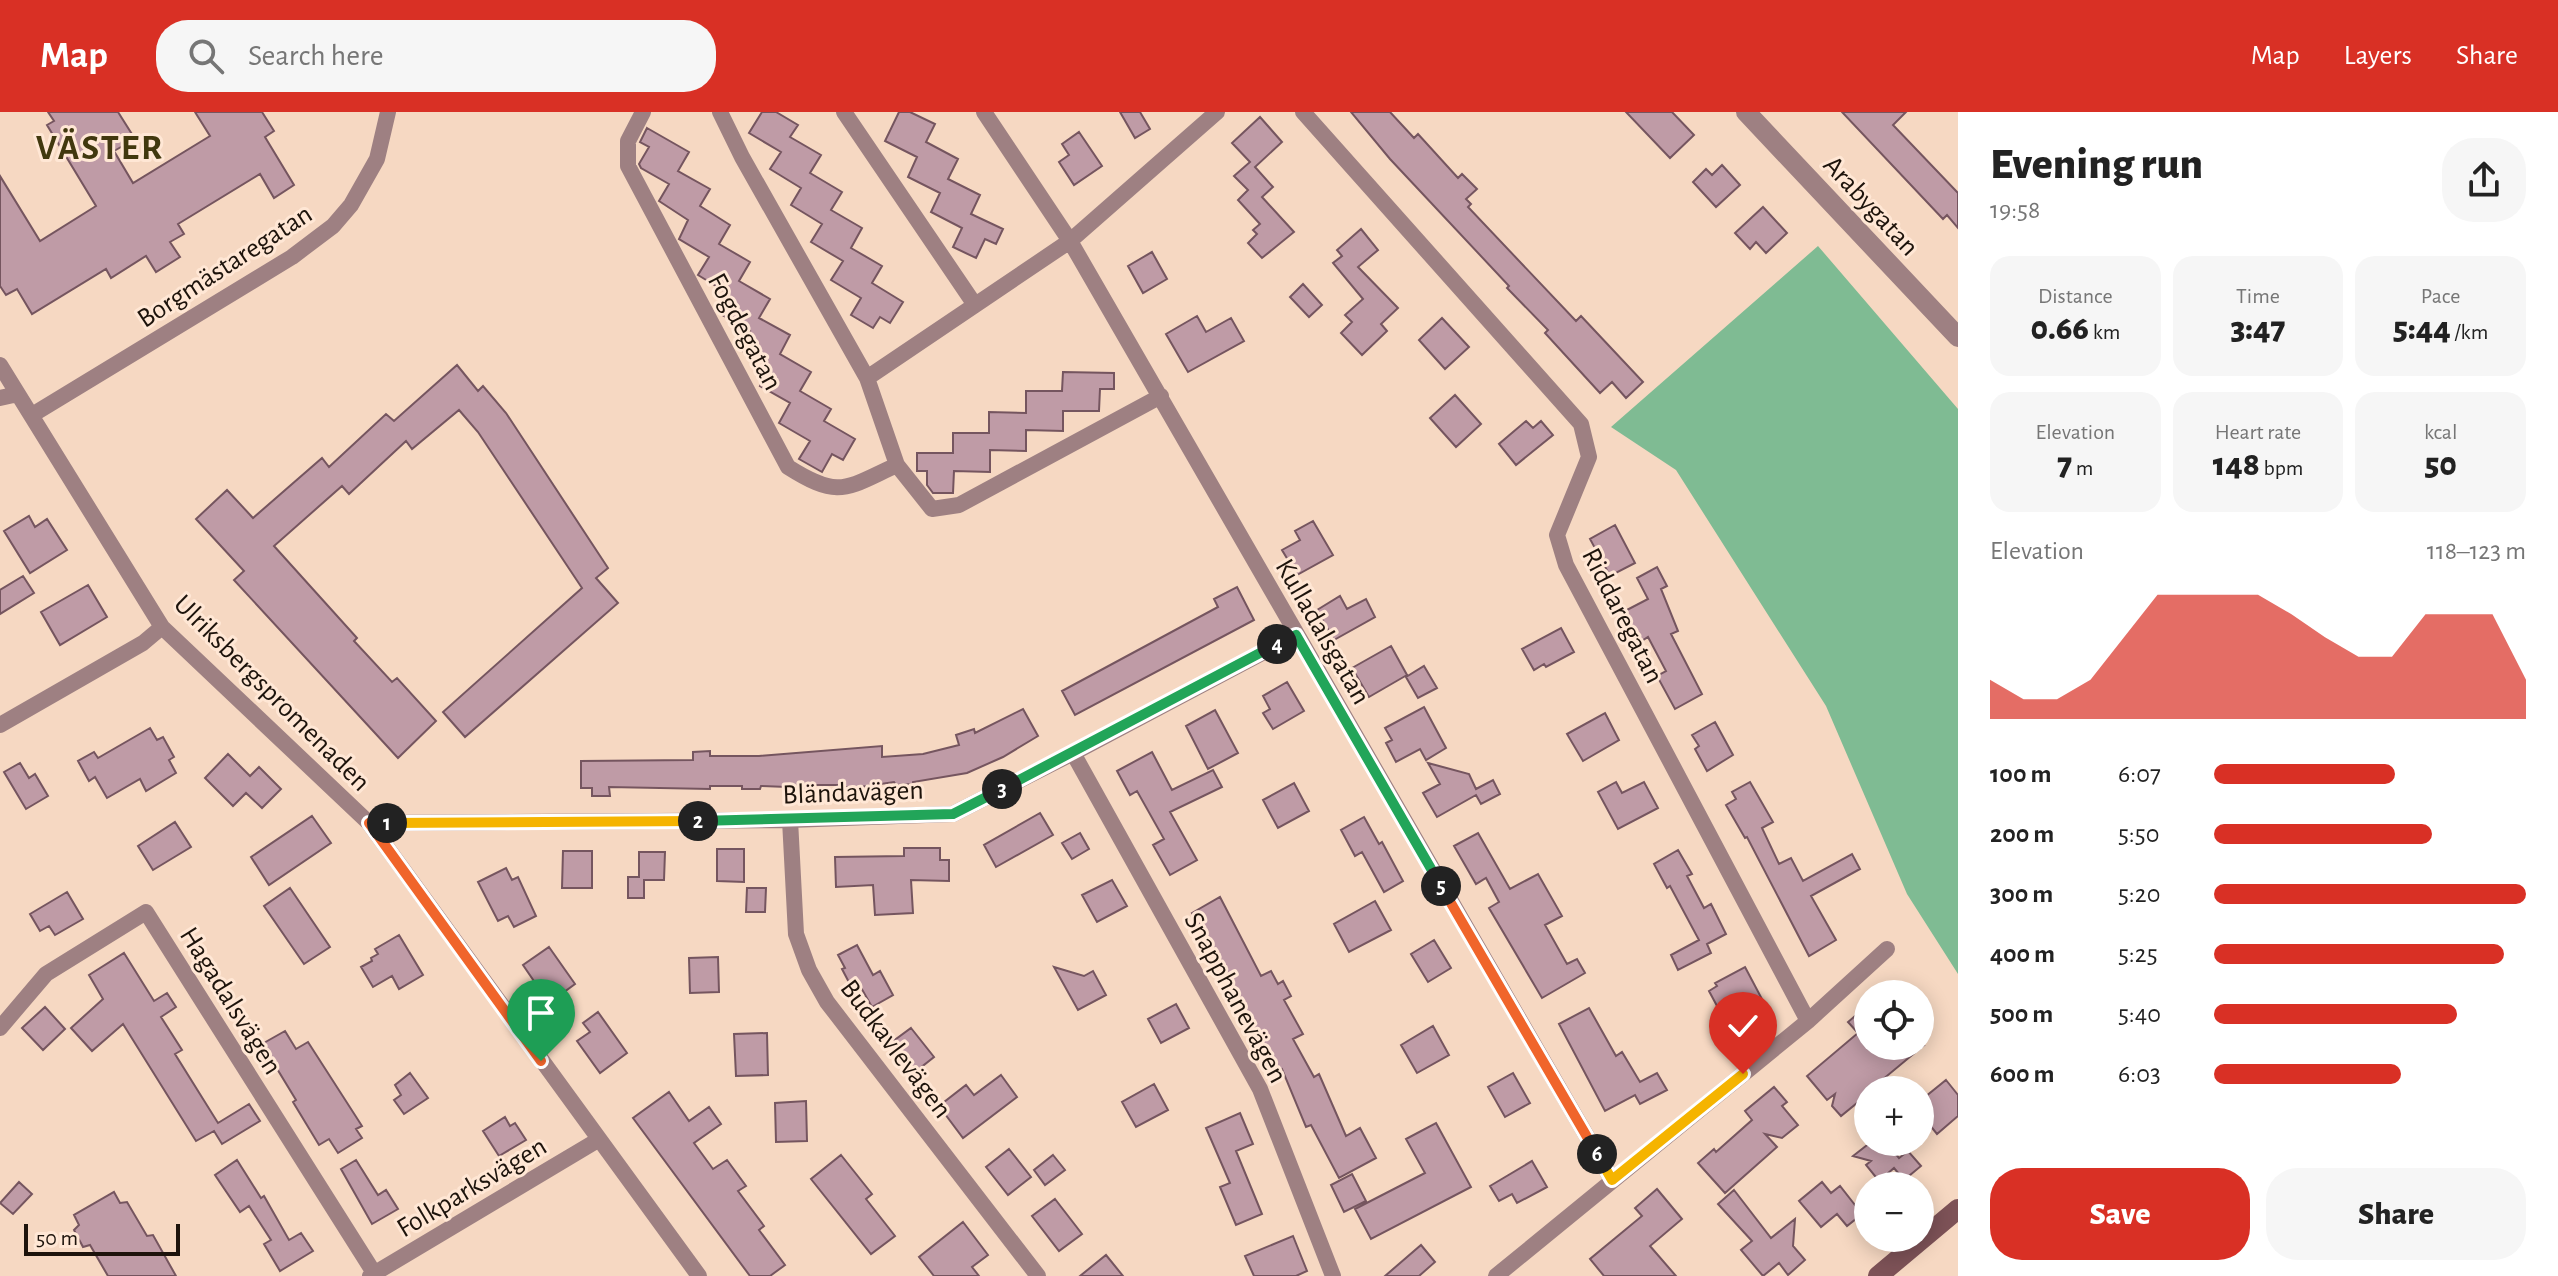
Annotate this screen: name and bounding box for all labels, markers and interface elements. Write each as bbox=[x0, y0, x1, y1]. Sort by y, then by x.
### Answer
search box bbox=[156, 20, 716, 92]
icon: search bbox=[184, 34, 228, 78]
text: Map bbox=[40, 37, 108, 75]
text: Search here bbox=[248, 41, 384, 71]
text: Map bbox=[2251, 42, 2300, 70]
text: Layers bbox=[2344, 42, 2412, 70]
text: Share bbox=[2456, 42, 2518, 70]
district label: VÄSTER bbox=[36, 128, 164, 166]
button: share bbox=[2442, 138, 2526, 222]
text: Evening run bbox=[1990, 143, 2203, 187]
street label: Arabygatan bbox=[1818, 151, 1923, 262]
text: 19:58 bbox=[1990, 197, 2040, 223]
street label: Borgmästaregatan bbox=[133, 200, 317, 333]
street label: Fogdegatan bbox=[702, 269, 787, 395]
text: Distance bbox=[2038, 285, 2113, 307]
text: Time bbox=[2236, 285, 2280, 307]
text: Pace bbox=[2421, 285, 2460, 307]
text: 0.66 bbox=[2030, 312, 2089, 346]
text: 3:47 bbox=[2230, 312, 2286, 346]
text: 5:44 bbox=[2393, 312, 2451, 346]
text: km bbox=[2089, 321, 2120, 343]
text: /km bbox=[2451, 321, 2488, 343]
text: Elevation bbox=[2036, 421, 2115, 443]
text: Heart rate bbox=[2215, 421, 2301, 443]
text: kcal bbox=[2424, 421, 2457, 443]
text: 7 bbox=[2057, 448, 2072, 482]
text: 148 bbox=[2213, 448, 2260, 482]
text: 50 bbox=[2424, 448, 2457, 482]
text: m bbox=[2072, 457, 2093, 479]
text: bpm bbox=[2260, 457, 2303, 479]
text: Elevation bbox=[1990, 538, 2084, 564]
text: 118–123 m bbox=[2427, 538, 2526, 564]
street label: Riddaregatan bbox=[1576, 544, 1668, 688]
street label: Kulladalsgatan bbox=[1269, 554, 1375, 710]
street label: Ulriksbergspromenaden bbox=[168, 590, 375, 797]
pin: 4 bbox=[1257, 624, 1297, 664]
text: 4 bbox=[1271, 633, 1283, 655]
text: 100 m bbox=[1990, 761, 2051, 787]
text: 6:07 bbox=[2118, 761, 2161, 787]
pin: 3 bbox=[982, 769, 1022, 809]
street label: Bländavägen bbox=[782, 777, 924, 809]
text: 3 bbox=[997, 778, 1007, 800]
pin: 2 bbox=[678, 801, 718, 841]
pin: 1 bbox=[367, 803, 407, 843]
text: 2 bbox=[693, 810, 703, 832]
text: 1 bbox=[383, 812, 391, 834]
text: 200 m bbox=[1990, 821, 2054, 847]
text: 5:50 bbox=[2118, 821, 2159, 847]
pin: 5 bbox=[1421, 866, 1461, 906]
text: 5 bbox=[1436, 875, 1446, 897]
text: 300 m bbox=[1990, 881, 2053, 907]
text: 5:20 bbox=[2118, 881, 2160, 907]
street label: Snapphanevägen bbox=[1179, 908, 1292, 1088]
street label: Hagadalsvägen bbox=[174, 923, 287, 1080]
text: 400 m bbox=[1990, 941, 2055, 967]
text: 5:25 bbox=[2118, 941, 2158, 967]
street label: Budkavlevägen bbox=[834, 975, 956, 1124]
pin bbox=[507, 979, 575, 1061]
map controls bbox=[1854, 980, 1934, 1252]
button: locate bbox=[1854, 980, 1934, 1060]
icon: arrive bbox=[519, 991, 563, 1035]
pin bbox=[1709, 992, 1777, 1074]
text: 500 m bbox=[1990, 1001, 2053, 1027]
text: 5:40 bbox=[2118, 1001, 2161, 1027]
icon: check bbox=[1721, 1004, 1765, 1048]
text: 600 m bbox=[1990, 1061, 2055, 1087]
text: 6:03 bbox=[2118, 1061, 2161, 1087]
button: + bbox=[1854, 1076, 1934, 1156]
street label: Folkparksvägen bbox=[392, 1132, 552, 1243]
pin: 6 bbox=[1577, 1134, 1617, 1174]
text: 6 bbox=[1592, 1143, 1602, 1165]
button: Save bbox=[1990, 1168, 2250, 1260]
button: Share bbox=[2266, 1168, 2526, 1260]
button: − bbox=[1854, 1172, 1934, 1252]
scale bar bbox=[24, 1220, 180, 1256]
text: 50 m bbox=[36, 1227, 78, 1249]

